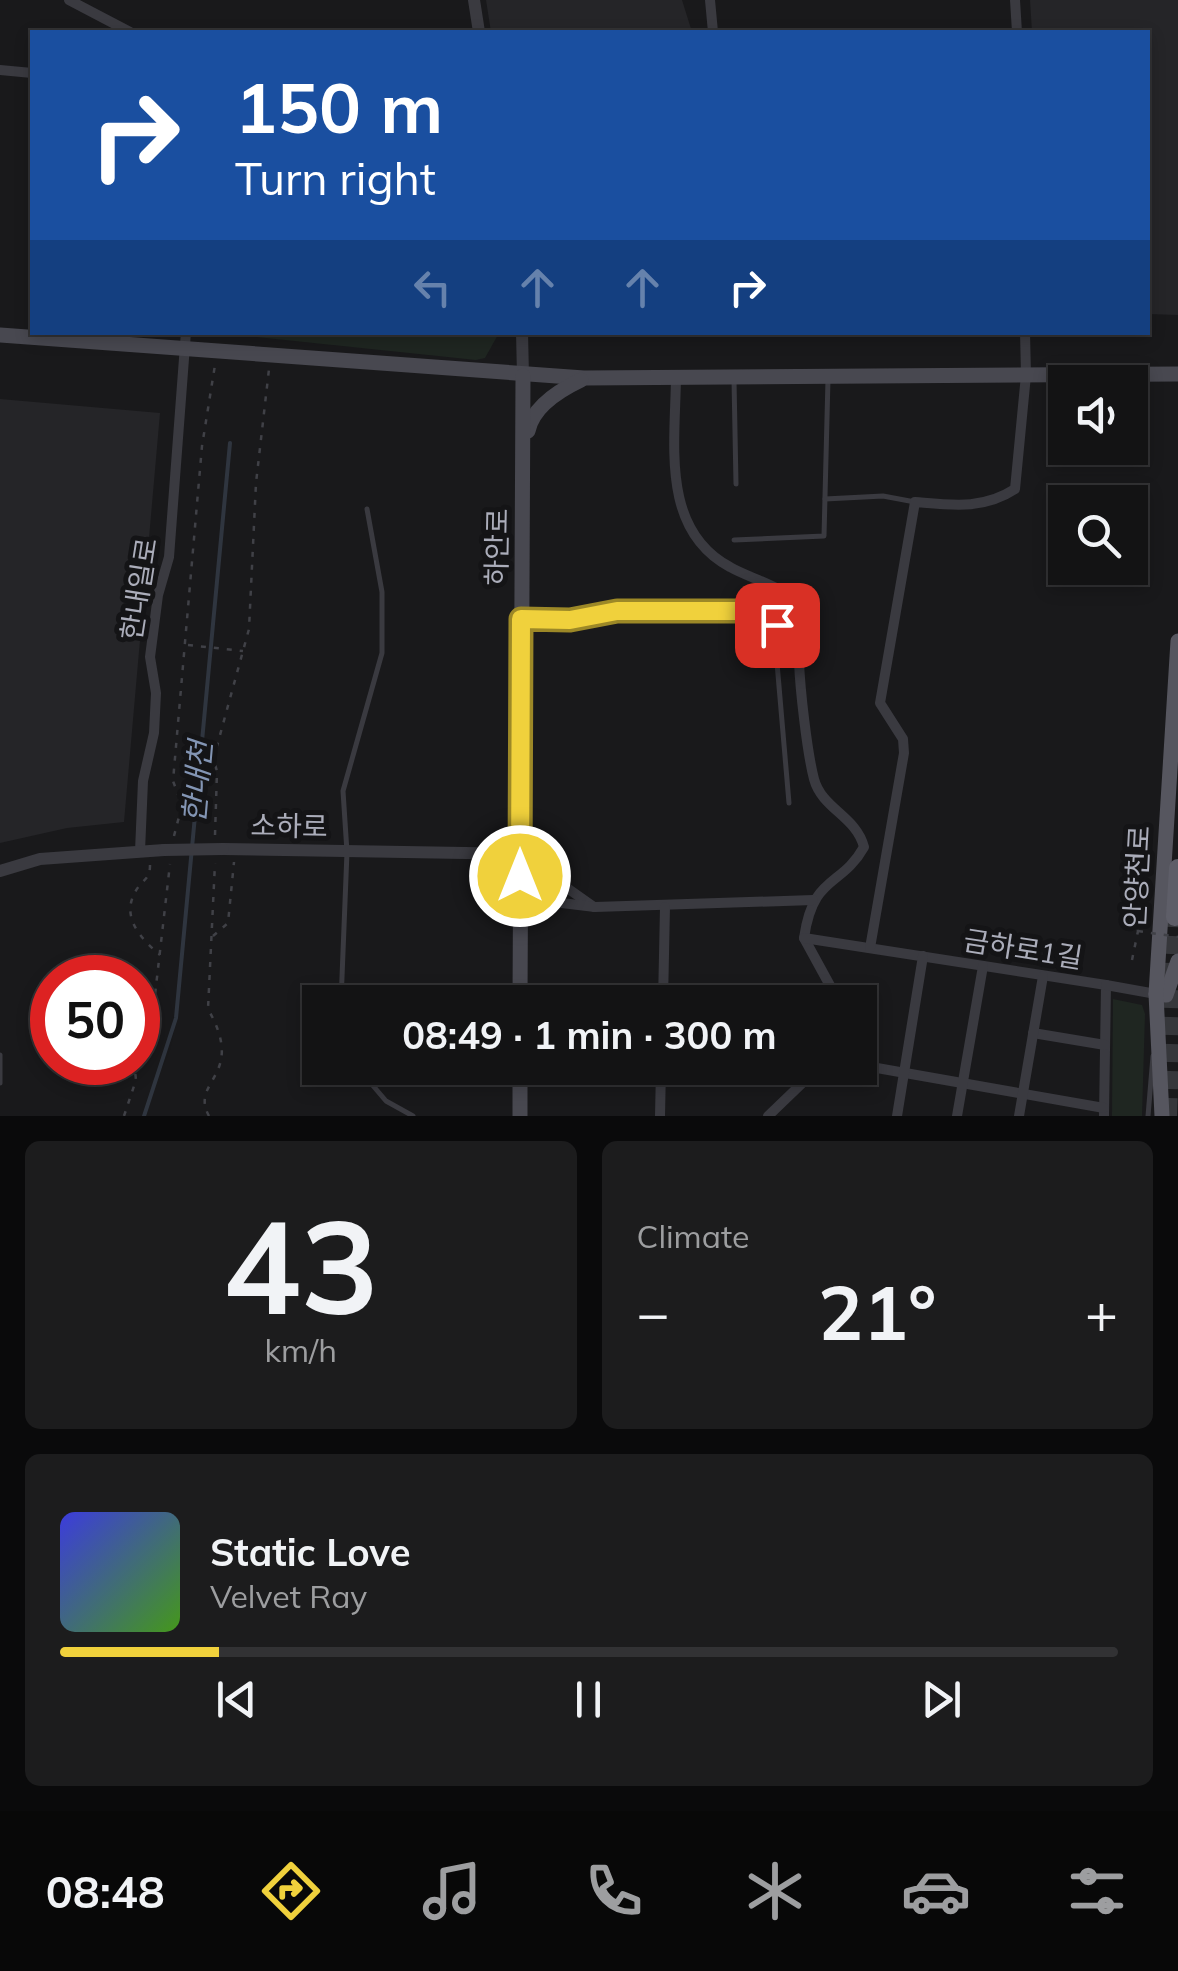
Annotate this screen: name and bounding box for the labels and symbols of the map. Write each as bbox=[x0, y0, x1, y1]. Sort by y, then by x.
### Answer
street label: 하안로 bbox=[478, 508, 515, 586]
street label: 한내일로 bbox=[113, 535, 164, 643]
pin bbox=[735, 583, 820, 668]
water label: 한내천 bbox=[174, 736, 220, 825]
street label: 소하로 bbox=[250, 807, 328, 844]
position arrow bbox=[468, 824, 572, 928]
street label: 안양천로 bbox=[1116, 825, 1157, 929]
street label: 금하로1길 bbox=[961, 922, 1085, 975]
speed limit sign: 50 bbox=[30, 955, 160, 1085]

